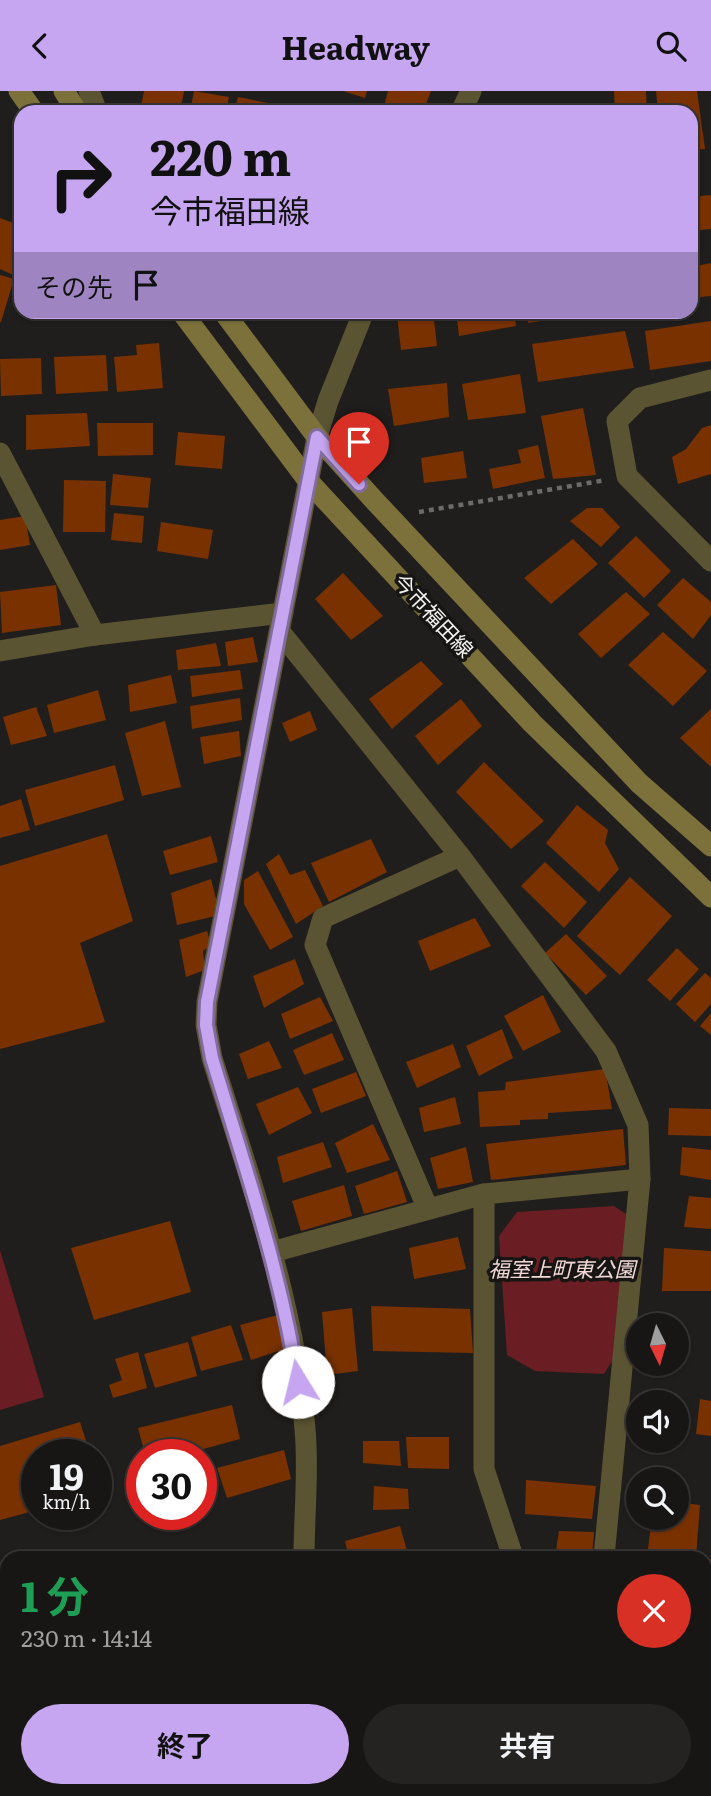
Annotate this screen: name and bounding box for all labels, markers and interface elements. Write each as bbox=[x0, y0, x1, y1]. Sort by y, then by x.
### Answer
text: Headway bbox=[281, 22, 430, 70]
icon: back bbox=[21, 27, 59, 65]
icon: search bbox=[652, 27, 690, 65]
text: 220 m bbox=[150, 118, 291, 191]
icon: right bbox=[35, 133, 126, 224]
text: 今市福田線 bbox=[150, 185, 310, 233]
text: その先 bbox=[35, 266, 113, 305]
icon: arrive bbox=[127, 266, 165, 304]
pin bbox=[329, 412, 389, 484]
icon: arrive bbox=[340, 423, 378, 461]
street label: 今市福田線 bbox=[388, 565, 482, 663]
park label: 福室上町東公園 bbox=[489, 1252, 638, 1283]
north arrow bbox=[626, 1313, 690, 1375]
map controls bbox=[626, 1313, 689, 1530]
position arrow bbox=[261, 1345, 335, 1419]
button: sound bbox=[626, 1390, 689, 1453]
speed limit sign: 30 bbox=[126, 1439, 217, 1530]
text: 19 bbox=[49, 1449, 84, 1501]
button: search bbox=[626, 1467, 689, 1530]
text: km/h bbox=[43, 1488, 90, 1515]
text: 1 分 bbox=[21, 1563, 89, 1625]
button: close bbox=[617, 1574, 691, 1648]
text: 230 m · 14:14 bbox=[21, 1620, 152, 1654]
button: 終了 bbox=[21, 1704, 349, 1784]
button: 共有 bbox=[363, 1704, 691, 1784]

